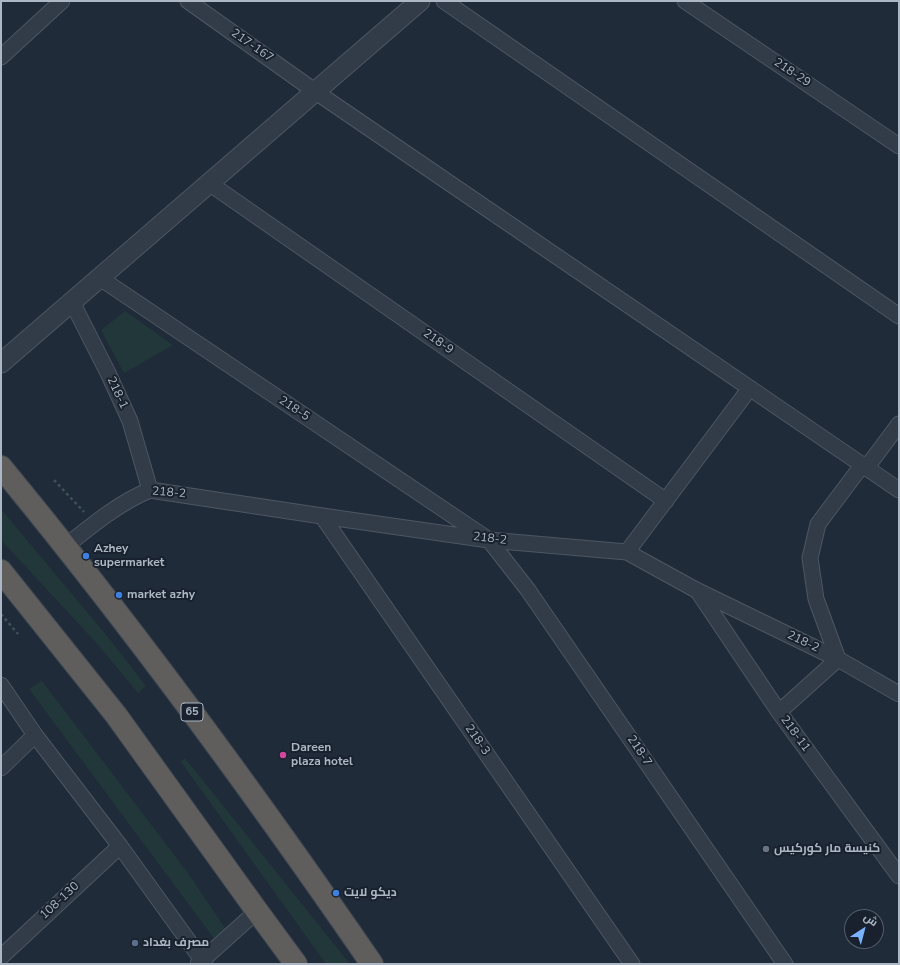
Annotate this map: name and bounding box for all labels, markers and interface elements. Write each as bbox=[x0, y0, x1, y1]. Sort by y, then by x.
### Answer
street label: 217-167 bbox=[228, 26, 276, 66]
street label: 218-29 bbox=[771, 56, 813, 90]
street label: 218-9 bbox=[420, 326, 456, 358]
street label: 218-1 bbox=[103, 375, 131, 411]
street label: 218-5 bbox=[276, 394, 312, 424]
street label: 218-2 bbox=[151, 484, 187, 502]
street label: 218-2 bbox=[472, 530, 508, 548]
place label: Azhey supermarket bbox=[94, 542, 164, 570]
marker: Azhey supermarket bbox=[81, 551, 91, 561]
place label: market azhy bbox=[127, 588, 195, 602]
marker: market azhy bbox=[114, 590, 124, 600]
street label: 218-2 bbox=[785, 628, 821, 656]
road number: 65 bbox=[181, 703, 203, 721]
street label: 218-11 bbox=[777, 713, 813, 755]
street label: 218-3 bbox=[461, 722, 493, 758]
street label: 218-7 bbox=[624, 733, 654, 769]
place label: Dareen plaza hotel bbox=[291, 741, 353, 769]
marker: Dareen plaza hotel bbox=[278, 750, 288, 760]
place label: كنيسة مار كوركيس bbox=[774, 842, 880, 856]
marker: كنيسة مار كوركيس bbox=[761, 844, 771, 854]
street label: 108-130 bbox=[37, 879, 83, 923]
place label: ديكو لايت bbox=[344, 886, 397, 900]
marker: ديكو لايت bbox=[331, 888, 341, 898]
north arrow bbox=[844, 909, 884, 949]
text: ش bbox=[861, 909, 881, 930]
place label: مصرف بغداد bbox=[143, 936, 209, 950]
marker: مصرف بغداد bbox=[130, 938, 140, 948]

